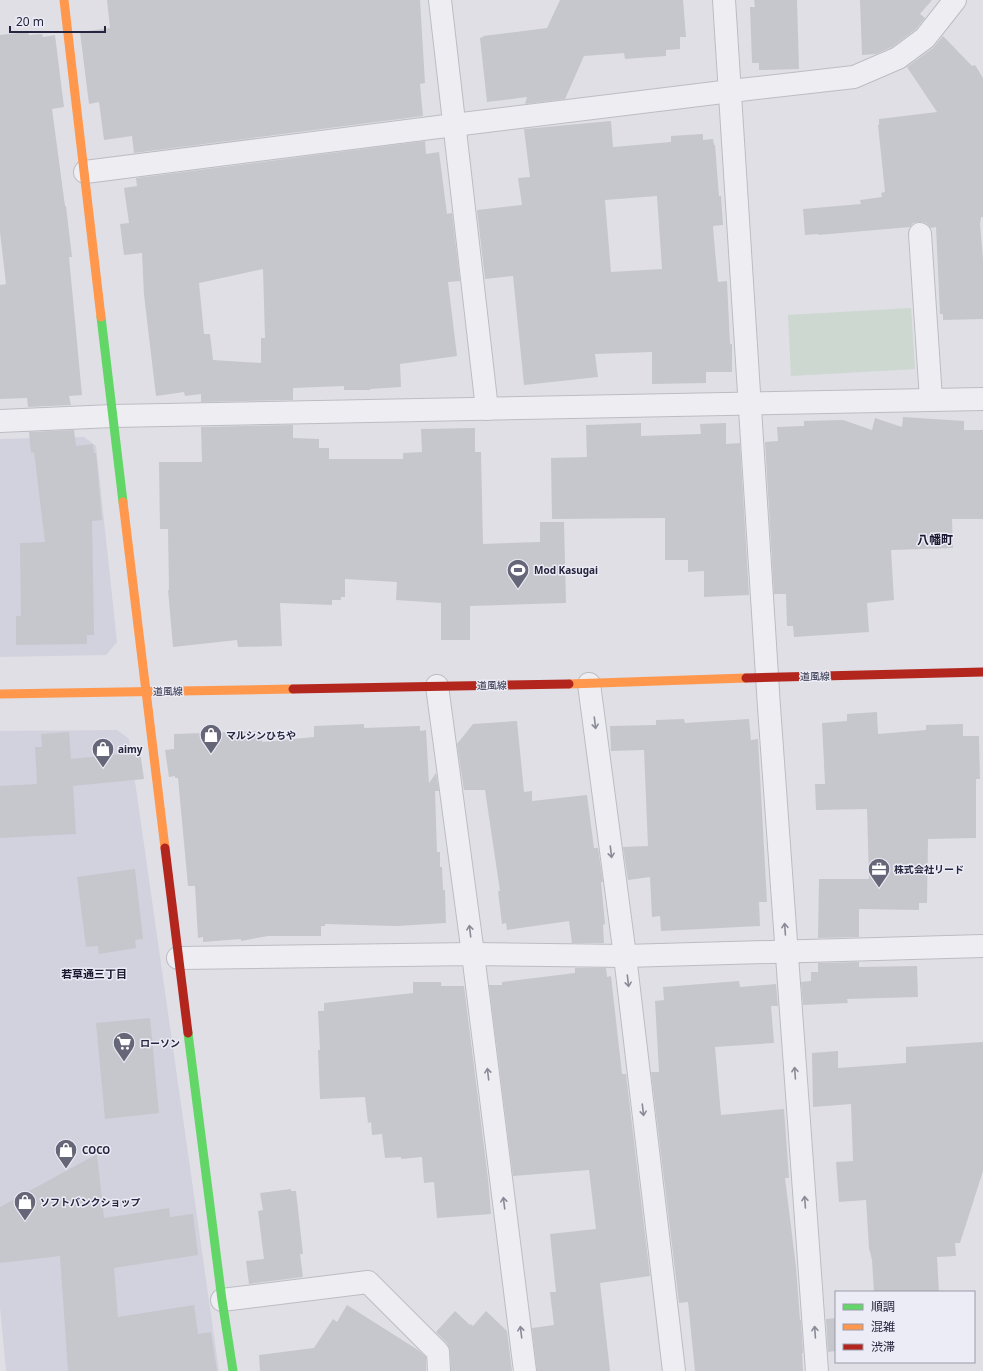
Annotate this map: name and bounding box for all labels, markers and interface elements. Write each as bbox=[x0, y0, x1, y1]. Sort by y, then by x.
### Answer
scale bar bbox=[10, 8, 105, 34]
text: 20 m bbox=[16, 13, 44, 30]
district label: 八幡町 bbox=[917, 531, 953, 548]
sports icon: Mod Kasugai bbox=[505, 557, 531, 590]
place label: Mod Kasugai bbox=[534, 563, 598, 577]
street label: 道風線 bbox=[800, 669, 830, 683]
street label: 道風線 bbox=[477, 678, 507, 692]
street label: 道風線 bbox=[153, 684, 183, 698]
one-way arrow bbox=[591, 716, 598, 729]
shop icon: マルシンひちや bbox=[198, 722, 224, 755]
place label: マルシンひちや bbox=[226, 728, 296, 742]
shop icon: aimy bbox=[90, 736, 116, 769]
place label: aimy bbox=[118, 742, 143, 756]
one-way arrow bbox=[608, 845, 615, 858]
office icon: 株式会社リード bbox=[866, 856, 892, 889]
place label: 株式会社リード bbox=[894, 862, 964, 876]
one-way arrow bbox=[781, 923, 788, 936]
one-way arrow bbox=[466, 925, 474, 938]
district label: 若草通三丁目 bbox=[61, 966, 127, 981]
one-way arrow bbox=[624, 974, 632, 987]
supermarket icon: ローソン bbox=[111, 1030, 137, 1063]
place label: ローソン bbox=[140, 1036, 180, 1050]
one-way arrow bbox=[792, 1067, 799, 1080]
one-way arrow bbox=[484, 1068, 492, 1081]
one-way arrow bbox=[640, 1103, 647, 1116]
shop icon: COCO bbox=[53, 1137, 79, 1170]
place label: COCO bbox=[82, 1143, 110, 1157]
shop icon: ソフトバンクショップ bbox=[12, 1189, 38, 1222]
place label: ソフトバンクショップ bbox=[40, 1195, 141, 1209]
one-way arrow bbox=[801, 1196, 808, 1209]
one-way arrow bbox=[500, 1197, 508, 1210]
legend bbox=[835, 1291, 975, 1363]
text: 順調 bbox=[871, 1298, 895, 1315]
text: 混雑 bbox=[871, 1318, 895, 1335]
one-way arrow bbox=[517, 1326, 524, 1339]
one-way arrow bbox=[811, 1326, 818, 1339]
text: 渋滞 bbox=[871, 1338, 895, 1355]

